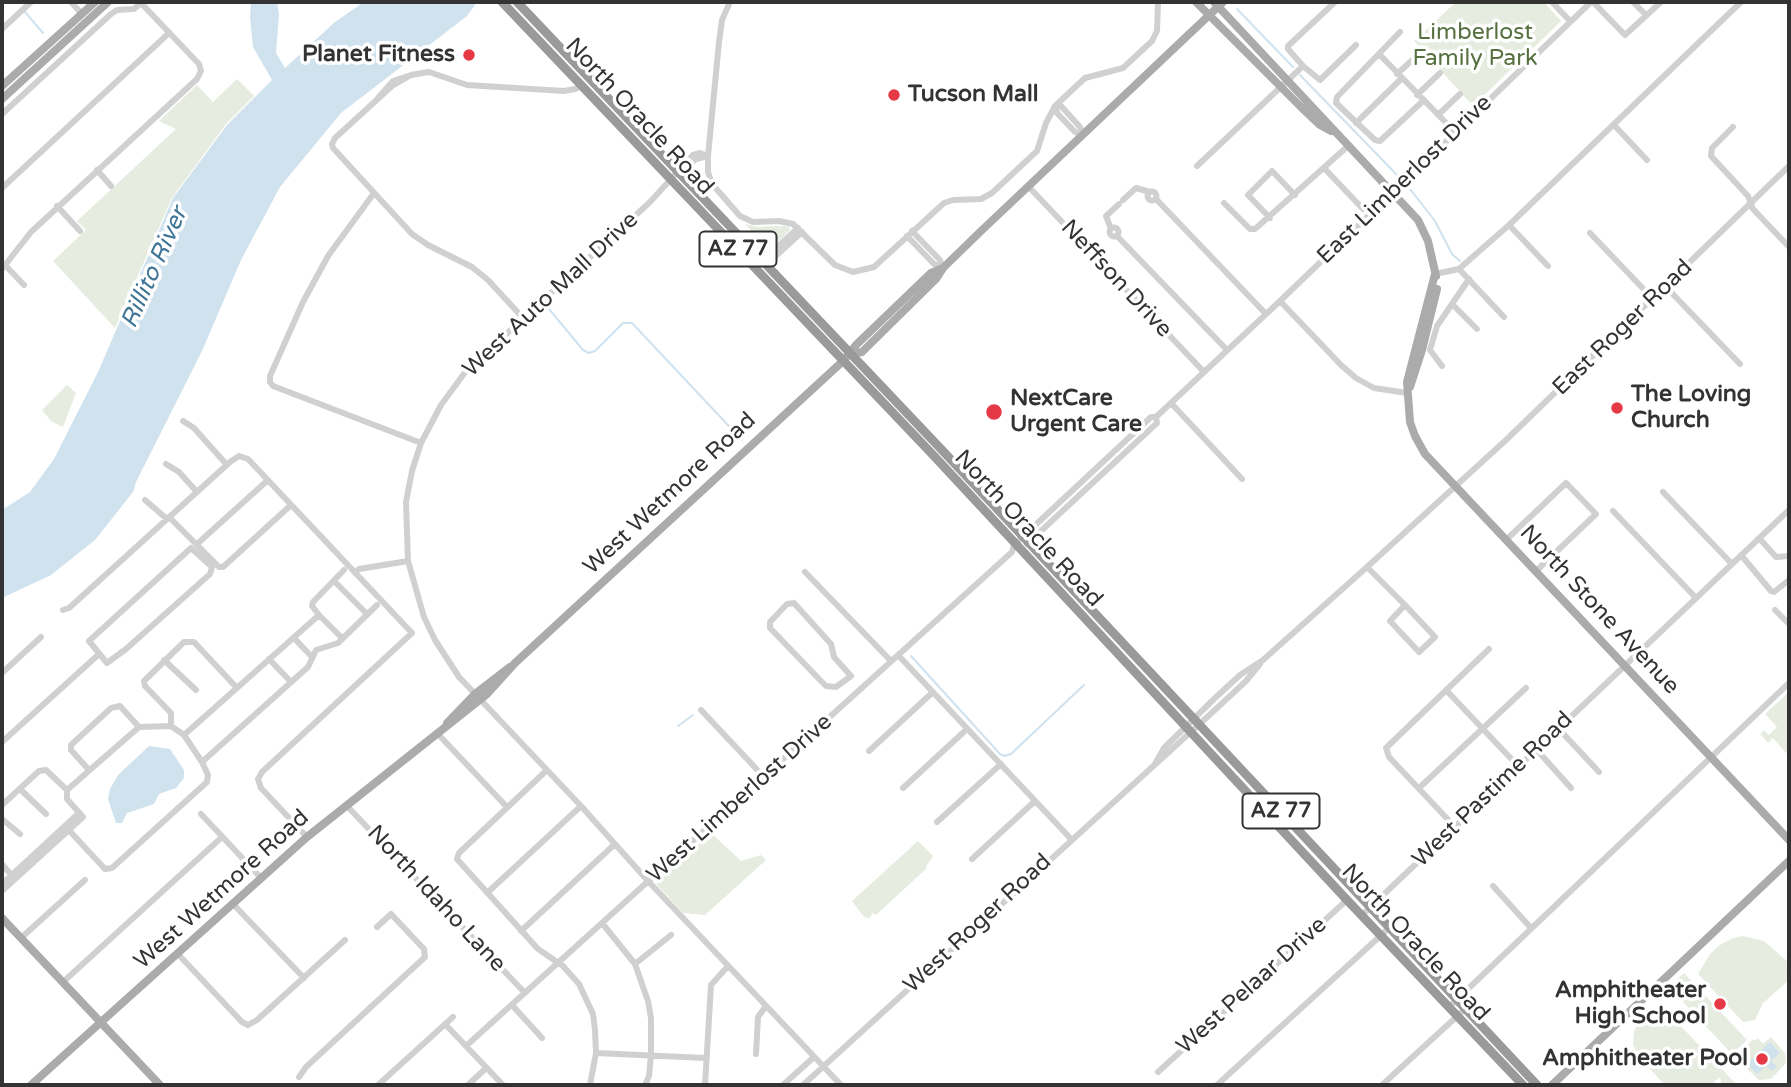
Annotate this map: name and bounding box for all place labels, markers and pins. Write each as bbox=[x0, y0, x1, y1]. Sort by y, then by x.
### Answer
place label: Planet Fitness bbox=[302, 41, 455, 69]
marker: Planet Fitness bbox=[461, 47, 477, 63]
place label: Tucson Mall bbox=[908, 81, 1039, 109]
marker: Tucson Mall bbox=[886, 87, 902, 103]
place label: The Loving Church bbox=[1631, 381, 1751, 435]
place label: NextCare Urgent Care bbox=[1010, 385, 1142, 439]
marker: The Loving Church bbox=[1609, 400, 1625, 416]
marker: NextCare Urgent Care bbox=[984, 402, 1004, 422]
place label: Amphitheater High School bbox=[1555, 977, 1706, 1031]
marker: Amphitheater High School bbox=[1712, 996, 1728, 1012]
place label: Amphitheater Pool bbox=[1542, 1045, 1748, 1073]
marker: Amphitheater Pool bbox=[1754, 1051, 1770, 1067]

